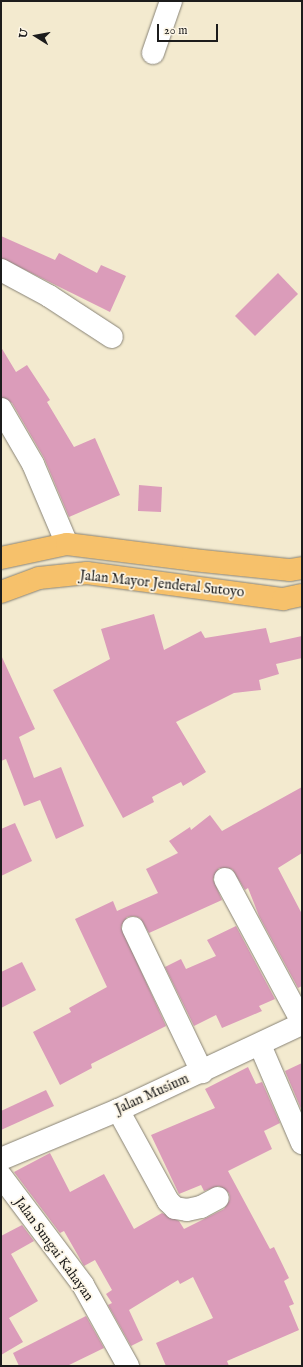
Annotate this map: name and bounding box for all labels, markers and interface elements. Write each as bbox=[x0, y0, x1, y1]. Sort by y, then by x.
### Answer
north arrow bbox=[16, 16, 56, 56]
scale bar bbox=[159, 16, 220, 42]
text: 20 m bbox=[164, 23, 187, 38]
text: U bbox=[16, 28, 32, 40]
street label: Jalan Mayor Jenderal Sutoyo bbox=[79, 567, 245, 601]
street label: Jalan Musium bbox=[113, 1070, 191, 1118]
street label: Jalan Sungai Kahayan bbox=[11, 1194, 97, 1304]

